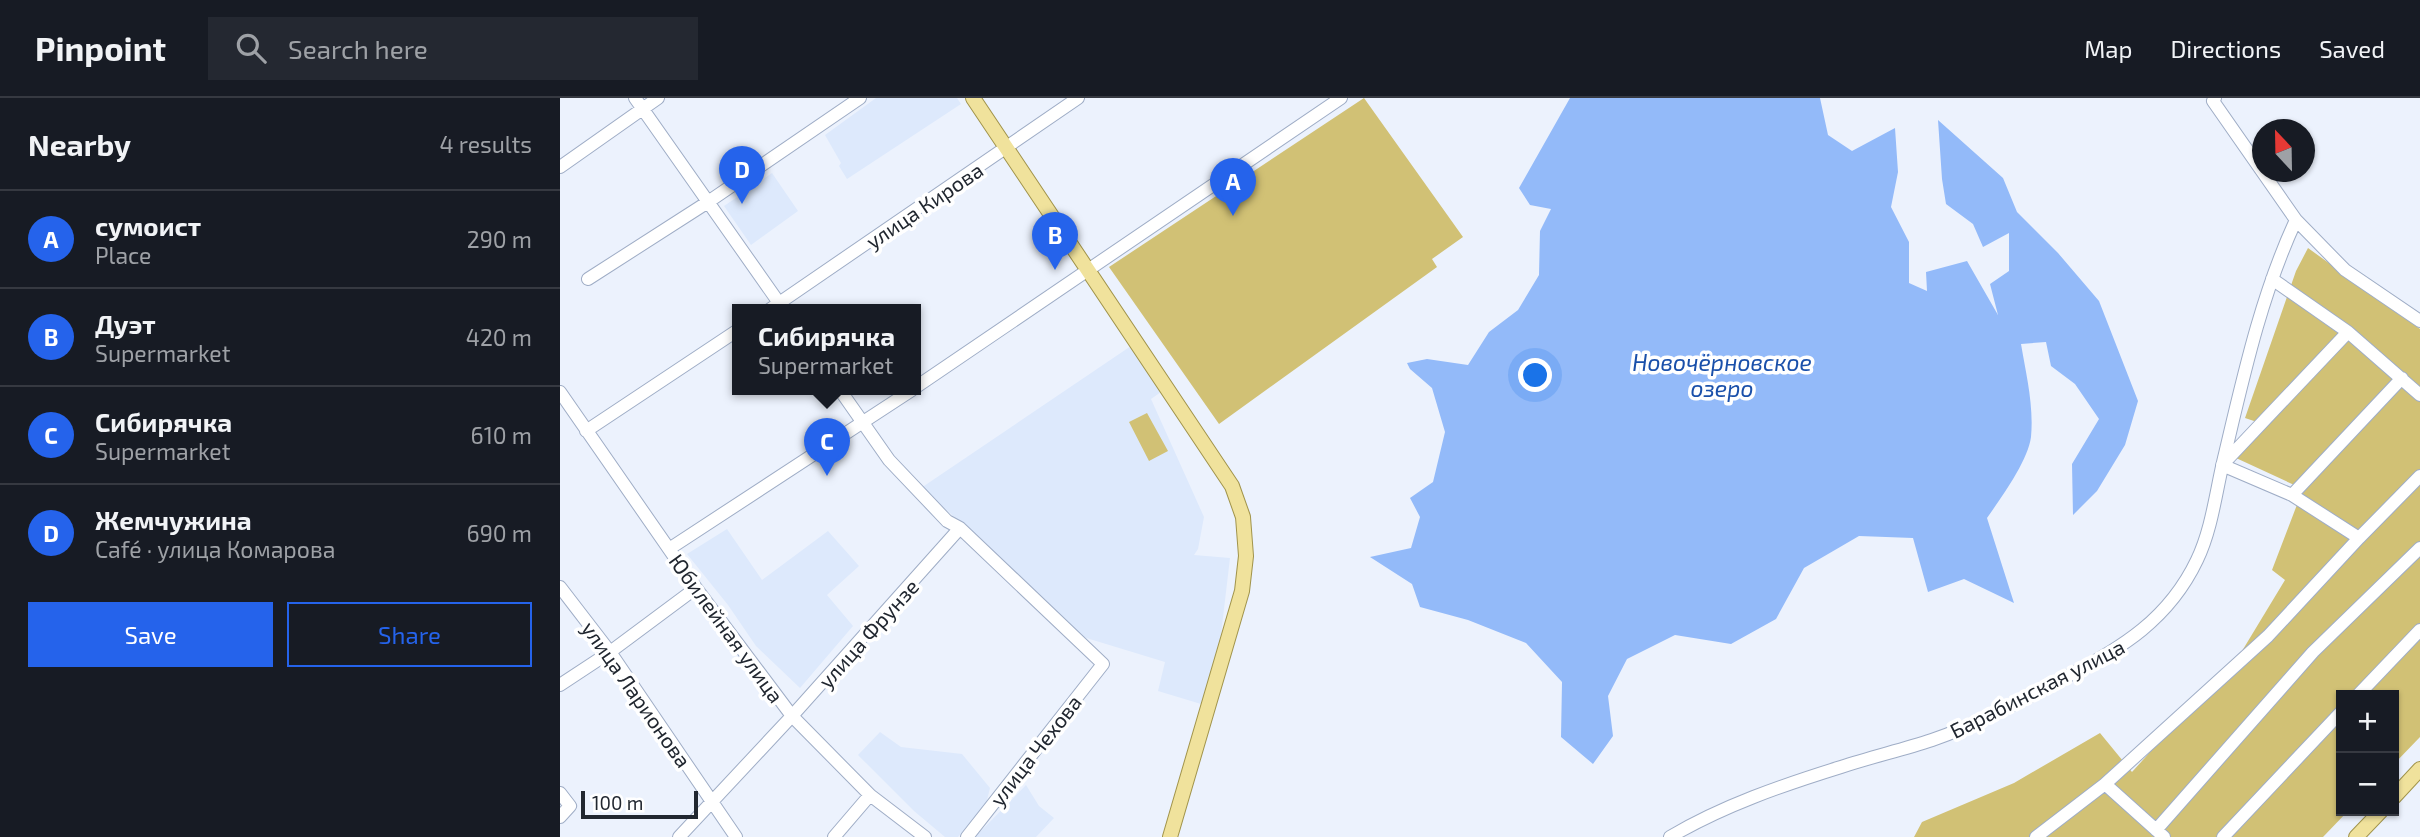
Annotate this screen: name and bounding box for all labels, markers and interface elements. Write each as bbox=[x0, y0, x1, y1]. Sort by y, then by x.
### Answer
search box bbox=[208, 17, 698, 80]
text: Pinpoint bbox=[35, 28, 166, 68]
icon: search bbox=[232, 29, 270, 67]
text: Search here bbox=[288, 33, 428, 64]
text: Map bbox=[2084, 34, 2132, 63]
text: Directions bbox=[2170, 34, 2281, 63]
text: Saved bbox=[2319, 34, 2385, 63]
north arrow bbox=[2252, 119, 2315, 182]
text: Nearby bbox=[28, 126, 131, 162]
text: 4 results bbox=[440, 130, 532, 158]
pin: D bbox=[719, 146, 765, 204]
street label: улица Кирова bbox=[861, 157, 988, 254]
pin: A bbox=[1210, 158, 1256, 216]
text: сумоист bbox=[95, 210, 201, 241]
pin: B bbox=[1032, 212, 1078, 270]
text: A bbox=[43, 225, 59, 253]
text: 290 m bbox=[467, 225, 532, 253]
text: Place bbox=[95, 241, 151, 269]
popup bbox=[732, 304, 921, 395]
text: Дуэт bbox=[95, 308, 156, 339]
text: Сибирячка bbox=[758, 320, 895, 351]
text: B bbox=[44, 323, 58, 351]
text: 420 m bbox=[466, 323, 532, 351]
text: Supermarket bbox=[95, 339, 230, 367]
water label: Новочёрновское озеро bbox=[1632, 348, 1812, 402]
text: Supermarket bbox=[758, 351, 893, 379]
your location bbox=[1518, 358, 1552, 392]
text: Сибирячка bbox=[95, 406, 232, 437]
pin: C bbox=[804, 418, 850, 476]
text: C bbox=[44, 421, 58, 449]
text: 610 m bbox=[471, 421, 532, 449]
text: Supermarket bbox=[95, 437, 230, 465]
text: Жемчужина bbox=[95, 504, 252, 535]
text: D bbox=[43, 519, 59, 547]
text: 690 m bbox=[467, 519, 532, 547]
text: Café · улица Комарова bbox=[95, 535, 335, 563]
street label: Юбилейная улица bbox=[664, 549, 789, 708]
street label: улица Фрунзе bbox=[813, 573, 924, 693]
button: Save bbox=[28, 602, 273, 667]
button: Share bbox=[287, 602, 532, 667]
street label: улица Ларионова bbox=[576, 616, 697, 772]
street label: Барабинская улица bbox=[1946, 633, 2129, 744]
street label: улица Чехова bbox=[984, 690, 1087, 811]
map controls bbox=[2336, 690, 2399, 816]
button: + bbox=[2336, 690, 2399, 753]
button: − bbox=[2336, 753, 2399, 816]
scale bar bbox=[581, 788, 698, 820]
text: 100 m bbox=[592, 791, 643, 814]

